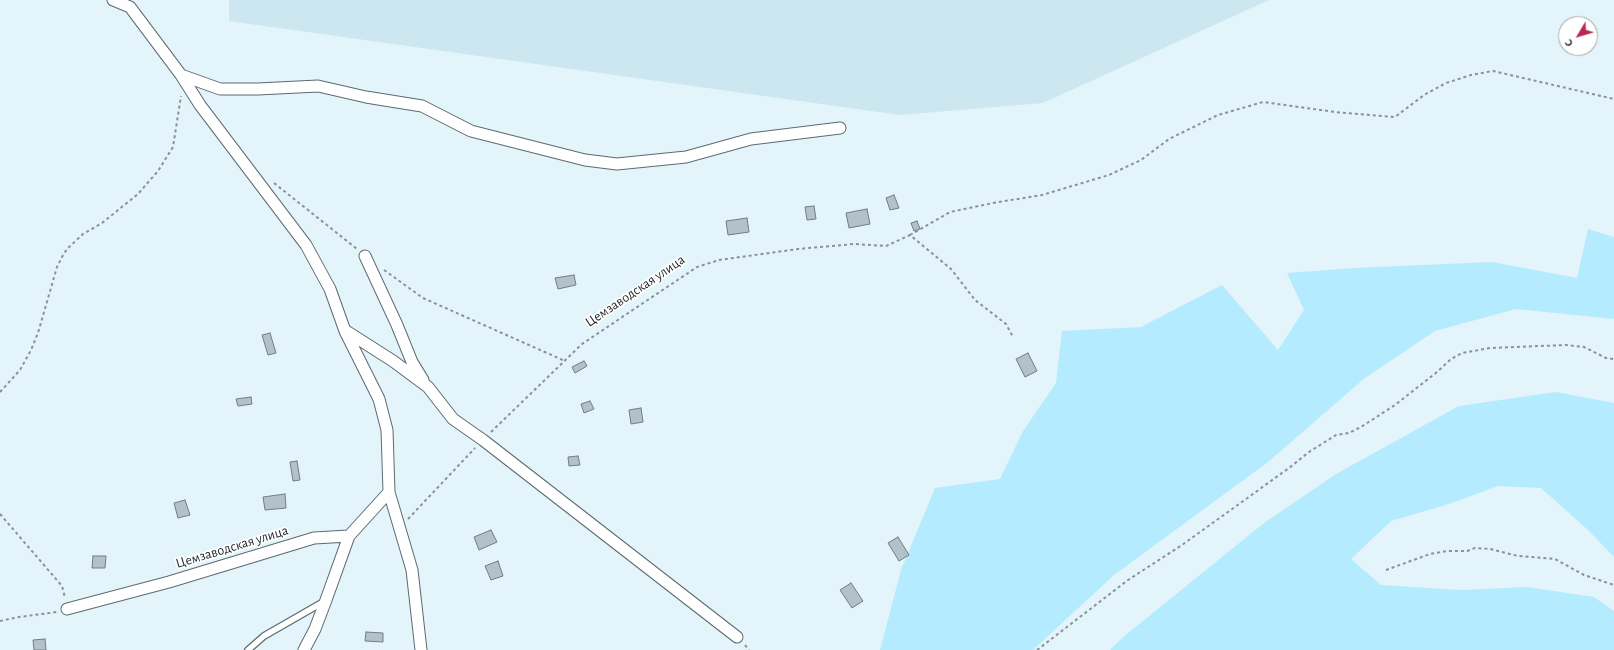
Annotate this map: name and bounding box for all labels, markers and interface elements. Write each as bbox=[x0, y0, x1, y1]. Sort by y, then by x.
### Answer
north arrow bbox=[1558, 16, 1598, 56]
text: С bbox=[1563, 37, 1575, 49]
street label: Цемзаводская улица bbox=[582, 251, 688, 331]
street label: Цемзаводская улица bbox=[174, 522, 290, 572]

